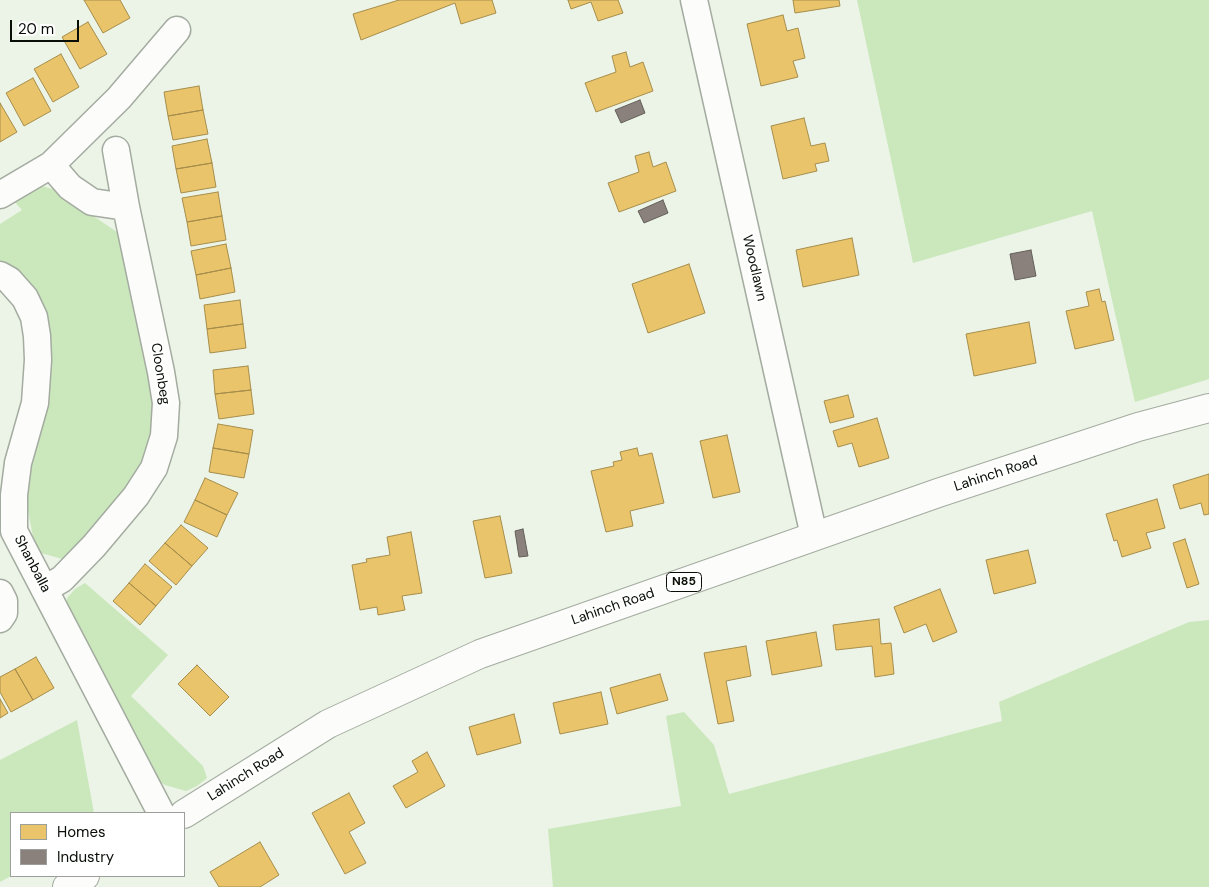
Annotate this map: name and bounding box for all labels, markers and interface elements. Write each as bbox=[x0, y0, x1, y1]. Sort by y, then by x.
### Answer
scale bar bbox=[12, 10, 81, 42]
text: 20 m bbox=[18, 19, 54, 39]
street label: Woodlawn bbox=[738, 233, 770, 303]
street label: Cloonbeg bbox=[147, 342, 173, 406]
street label: Lahinch Road bbox=[952, 453, 1040, 495]
street label: Shanballa bbox=[10, 533, 54, 595]
road number: N85 bbox=[666, 572, 702, 592]
street label: Lahinch Road bbox=[569, 585, 657, 629]
street label: Lahinch Road bbox=[205, 745, 287, 805]
legend bbox=[10, 812, 185, 877]
text: Homes bbox=[57, 822, 106, 842]
text: Industry bbox=[57, 847, 114, 867]

